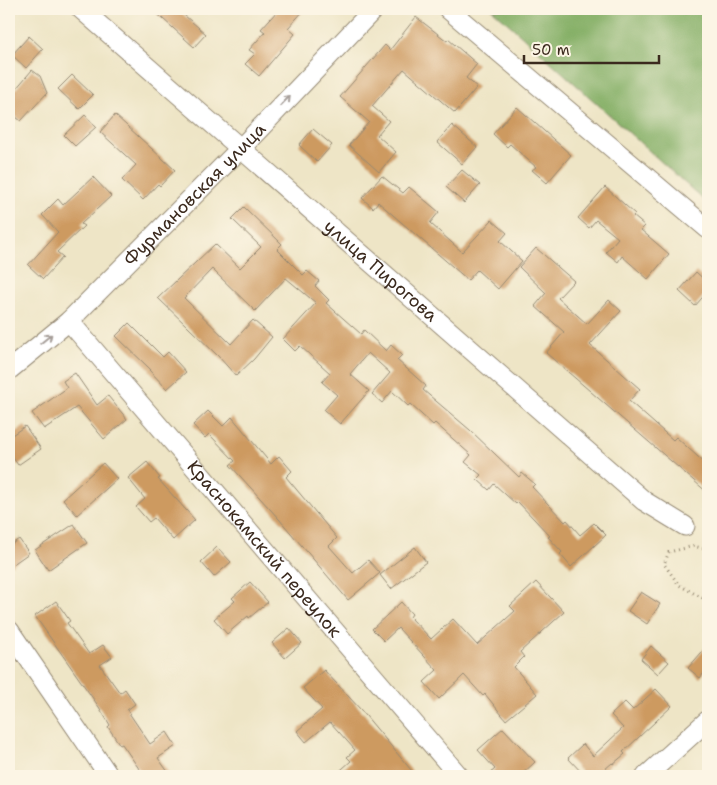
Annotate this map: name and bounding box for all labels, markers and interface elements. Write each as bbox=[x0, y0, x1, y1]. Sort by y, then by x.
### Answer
scale bar bbox=[524, 32, 660, 64]
text: 50 m bbox=[532, 40, 570, 60]
one-way arrow bbox=[279, 96, 291, 108]
street label: Фурмановская улица bbox=[118, 117, 271, 271]
street label: улица Пирогова bbox=[319, 215, 443, 327]
one-way arrow bbox=[40, 334, 53, 345]
street label: Краснокамский переулок bbox=[182, 455, 347, 643]

